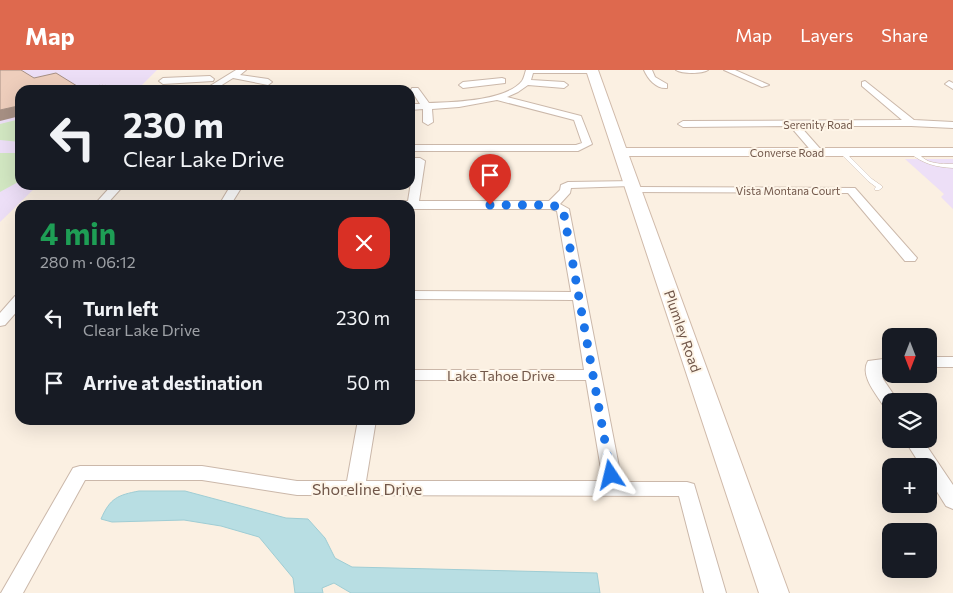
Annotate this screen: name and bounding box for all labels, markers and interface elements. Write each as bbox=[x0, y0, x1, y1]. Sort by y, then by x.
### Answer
text: Map bbox=[25, 21, 75, 50]
text: Map bbox=[735, 24, 772, 46]
text: Layers bbox=[800, 24, 853, 46]
text: Share bbox=[881, 24, 928, 46]
text: 230 m bbox=[123, 102, 224, 145]
icon: left bbox=[40, 105, 105, 170]
street label: Serenity Road bbox=[783, 118, 853, 131]
text: Clear Lake Drive bbox=[123, 145, 284, 172]
street label: Converse Road bbox=[750, 146, 824, 159]
pin bbox=[469, 154, 511, 205]
icon: arrive bbox=[476, 161, 504, 189]
street label: Vista Montana Court bbox=[736, 184, 841, 197]
text: 4 min bbox=[40, 214, 116, 251]
button: close bbox=[338, 217, 390, 269]
text: 280 m · 06:12 bbox=[40, 252, 136, 271]
street label: Plumley Road bbox=[661, 288, 705, 374]
text: Turn left bbox=[83, 297, 158, 320]
icon: left bbox=[40, 304, 68, 332]
text: 230 m bbox=[336, 306, 390, 329]
text: Clear Lake Drive bbox=[83, 320, 200, 339]
north arrow bbox=[882, 328, 938, 382]
map controls bbox=[882, 328, 937, 578]
street label: Lake Tahoe Drive bbox=[447, 367, 555, 384]
icon: arrive bbox=[40, 369, 68, 397]
text: Arrive at destination bbox=[83, 371, 263, 394]
text: 50 m bbox=[346, 371, 390, 394]
button: layers bbox=[882, 393, 937, 448]
position arrow bbox=[584, 448, 636, 500]
button: + bbox=[882, 458, 937, 513]
street label: Shoreline Drive bbox=[312, 479, 422, 498]
button: − bbox=[882, 523, 937, 578]

